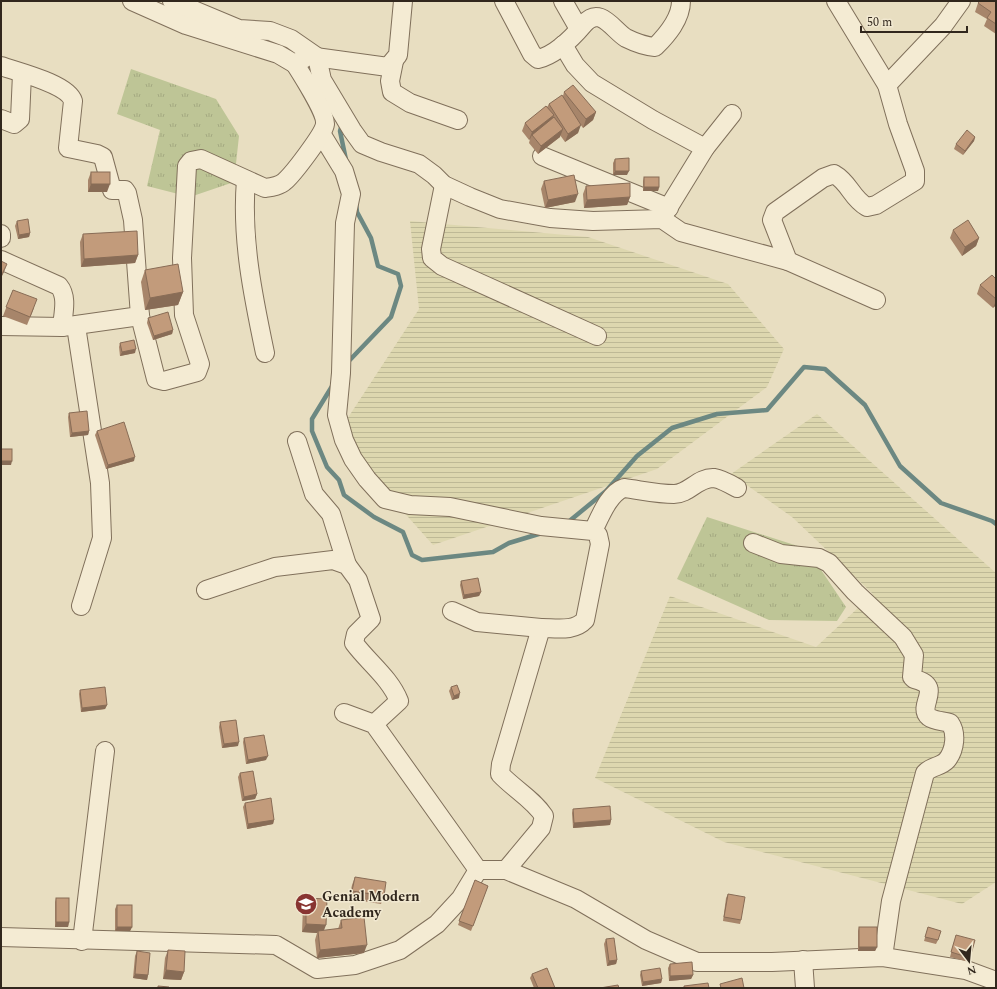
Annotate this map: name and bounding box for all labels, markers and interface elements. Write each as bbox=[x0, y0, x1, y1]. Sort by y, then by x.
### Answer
scale bar bbox=[861, 8, 967, 34]
text: 50 m bbox=[867, 13, 892, 32]
place label: Genial Modern Academy bbox=[322, 886, 420, 923]
school or university icon: Genial Modern Academy bbox=[293, 891, 319, 917]
north arrow bbox=[949, 941, 989, 981]
text: N bbox=[965, 961, 978, 980]

